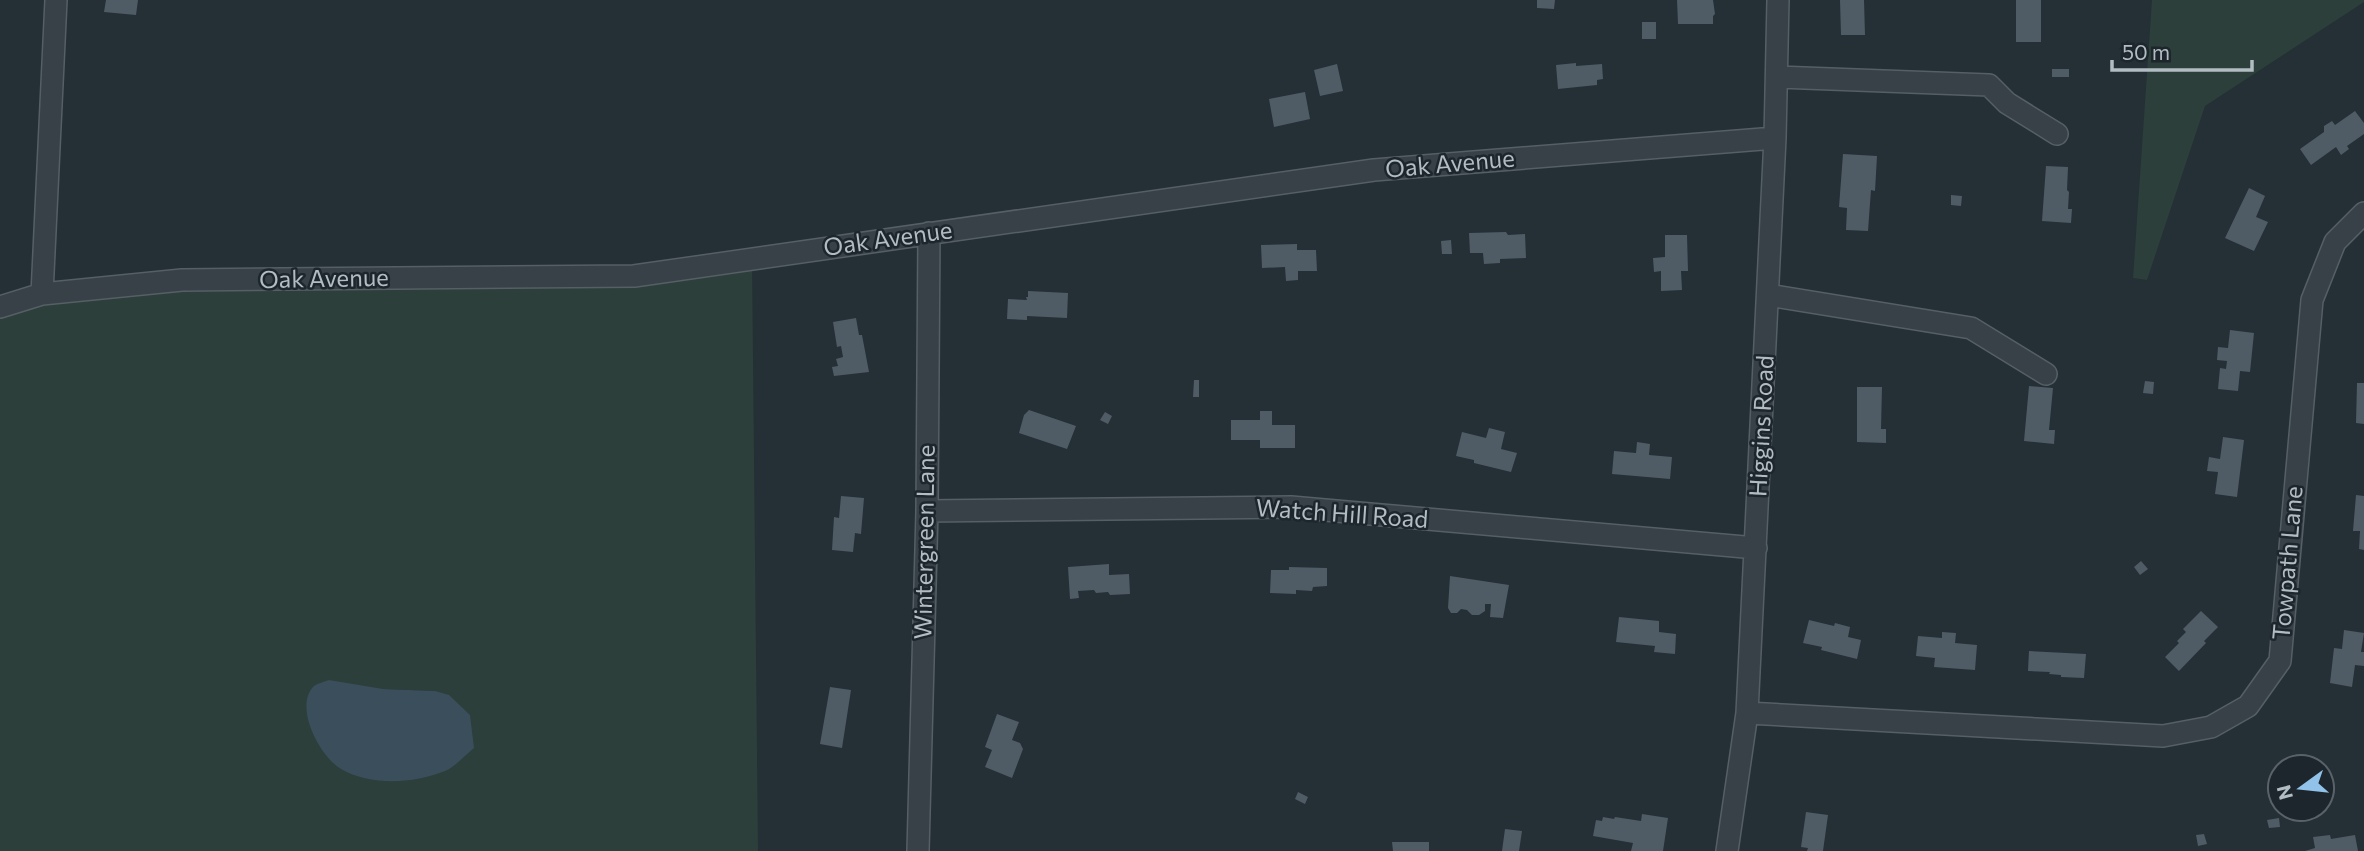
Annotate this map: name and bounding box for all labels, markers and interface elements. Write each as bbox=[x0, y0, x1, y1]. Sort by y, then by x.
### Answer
scale bar bbox=[2112, 28, 2252, 72]
text: 50 m bbox=[2122, 39, 2170, 64]
street label: Oak Avenue bbox=[1384, 142, 1516, 183]
street label: Oak Avenue bbox=[822, 214, 954, 261]
street label: Oak Avenue bbox=[259, 262, 389, 293]
street label: Higgins Road bbox=[1742, 354, 1779, 497]
street label: Wintergreen Lane bbox=[907, 444, 940, 640]
street label: Towpath Lane bbox=[2265, 485, 2308, 641]
street label: Watch Hill Road bbox=[1255, 492, 1429, 533]
north arrow bbox=[2266, 753, 2336, 823]
text: N bbox=[2271, 783, 2297, 802]

